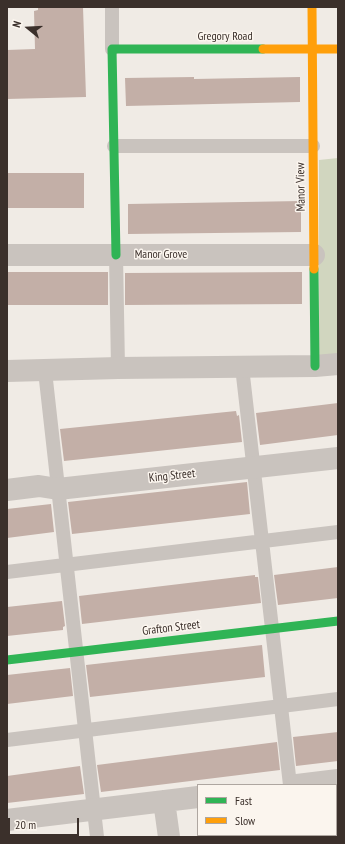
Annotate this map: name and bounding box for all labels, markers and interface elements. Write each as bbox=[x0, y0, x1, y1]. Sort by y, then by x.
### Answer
north arrow bbox=[8, 8, 48, 48]
text: N bbox=[9, 19, 24, 29]
street label: Gregory Road bbox=[197, 30, 253, 44]
street label: Manor View bbox=[293, 162, 309, 212]
street label: Manor Grove bbox=[135, 248, 187, 262]
street label: King Street bbox=[148, 466, 196, 486]
street label: Grafton Street bbox=[141, 617, 201, 639]
legend bbox=[197, 784, 337, 836]
text: Fast bbox=[235, 793, 252, 808]
scale bar bbox=[10, 810, 81, 836]
text: Slow bbox=[235, 813, 255, 828]
text: 20 m bbox=[15, 817, 36, 832]

